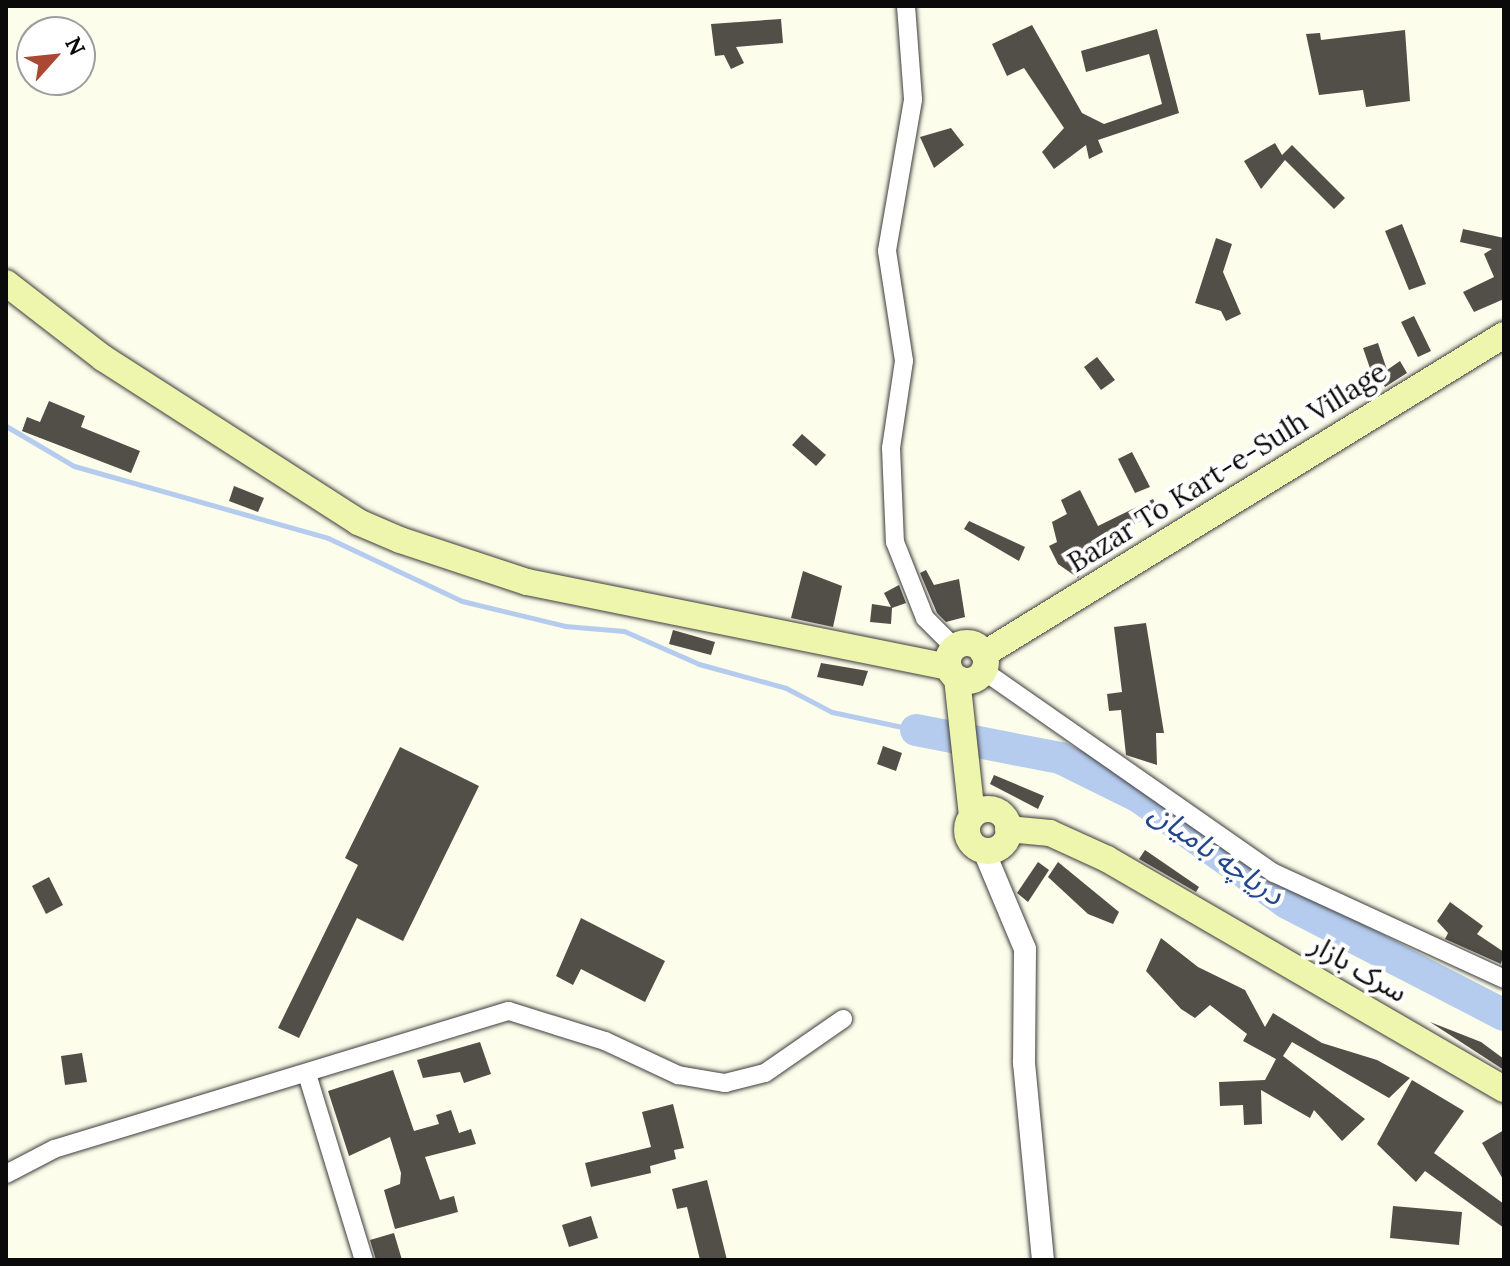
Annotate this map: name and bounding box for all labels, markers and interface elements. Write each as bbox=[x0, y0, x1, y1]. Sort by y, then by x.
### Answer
north arrow bbox=[16, 16, 96, 96]
text: N bbox=[59, 32, 92, 60]
street label: Bazar To Kart-e-Sulh Village bbox=[1061, 355, 1393, 579]
water label: دریاچه بامیان bbox=[1143, 794, 1291, 912]
street label: سرک بازار bbox=[1305, 927, 1413, 1009]

